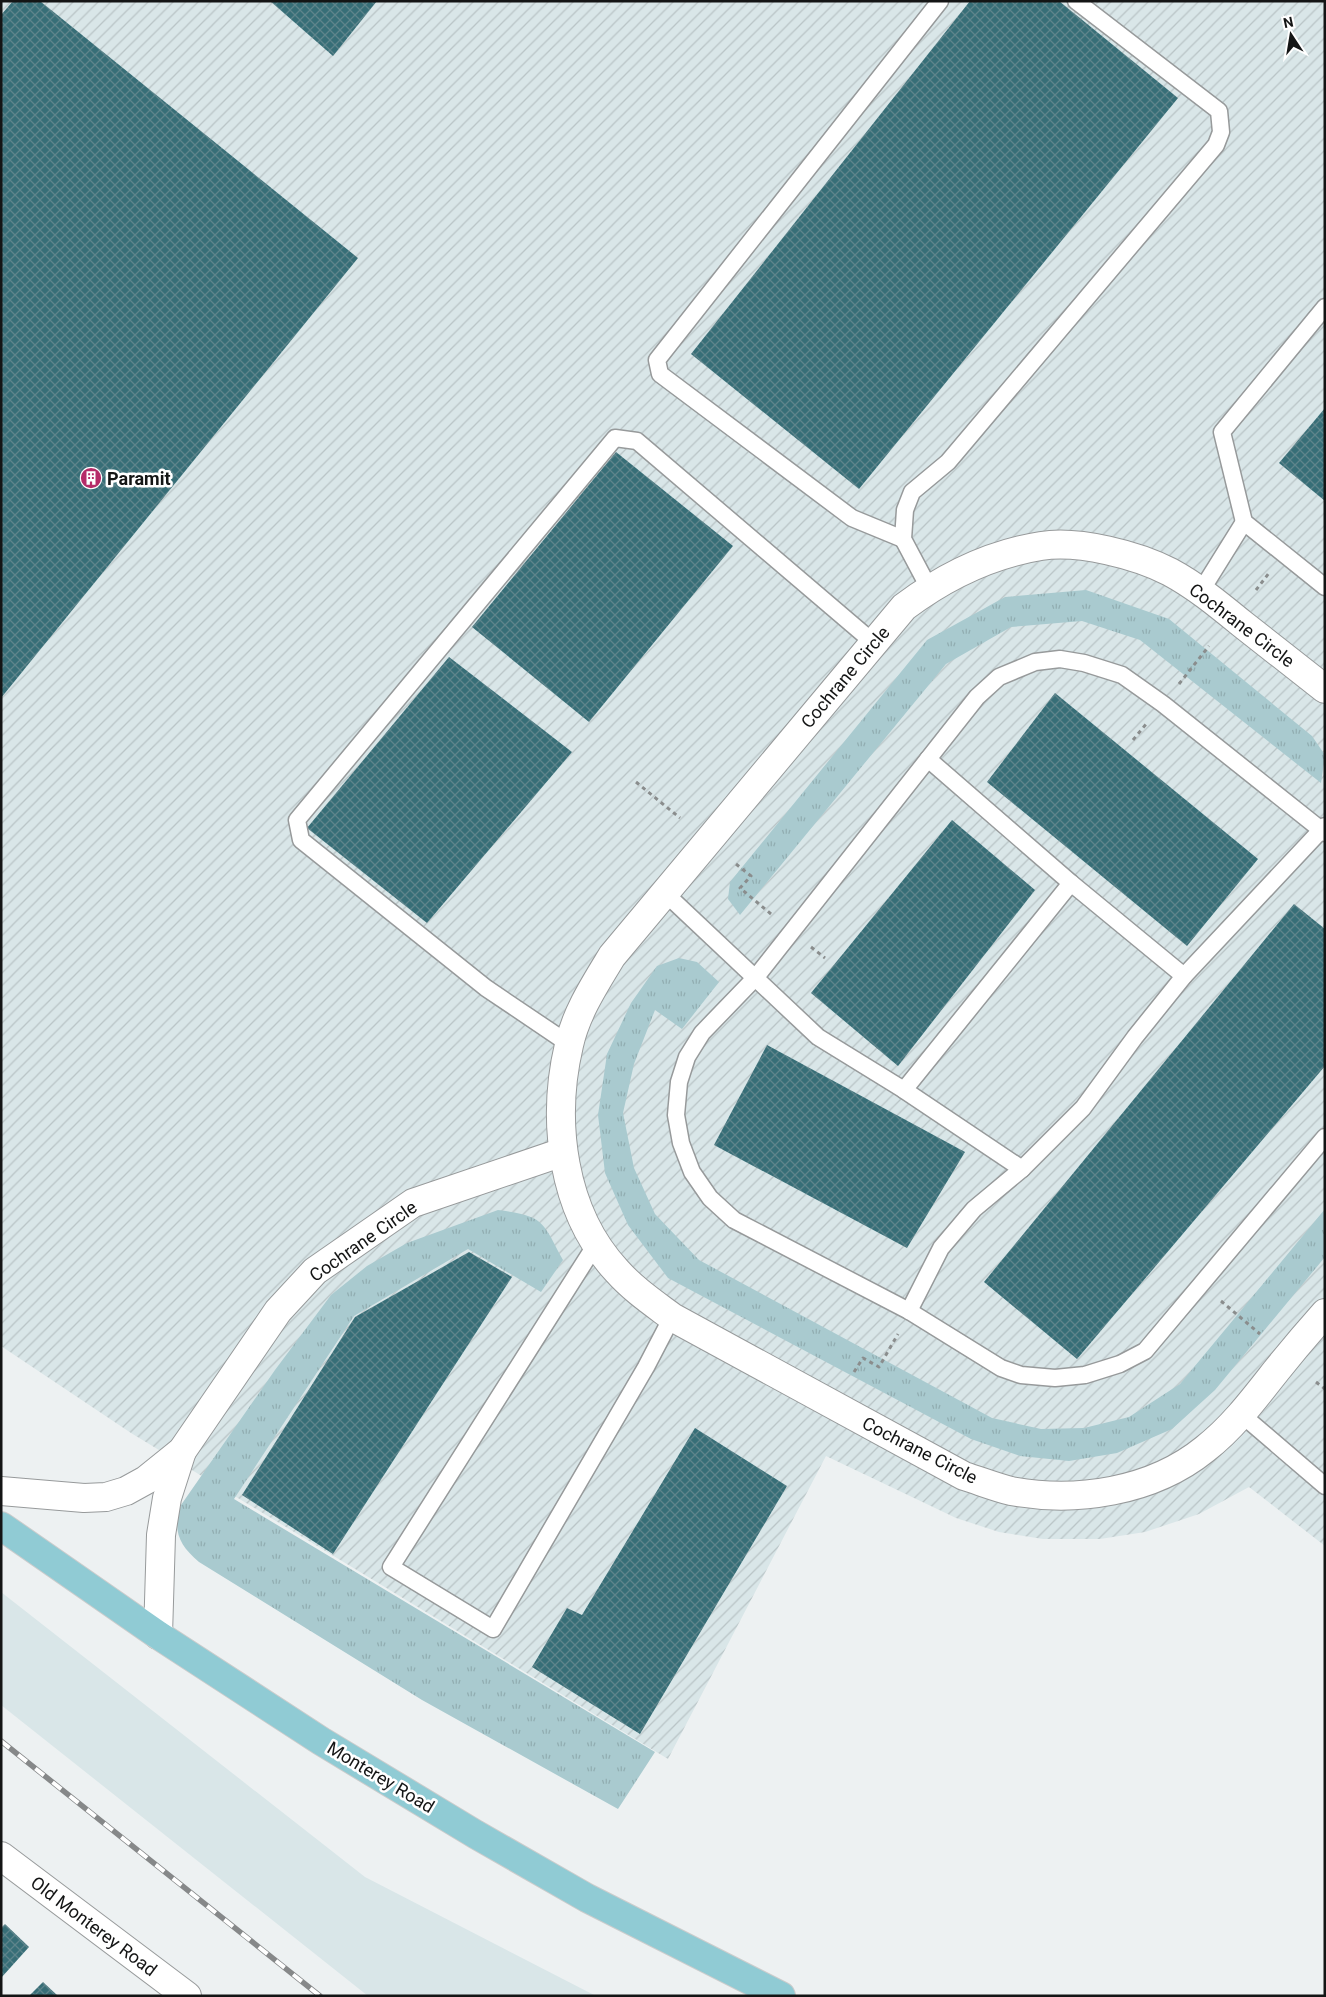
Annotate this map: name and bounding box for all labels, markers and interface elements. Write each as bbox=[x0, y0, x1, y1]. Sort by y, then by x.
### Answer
north arrow bbox=[1266, 10, 1316, 60]
text: N bbox=[1282, 13, 1295, 31]
building icon: Paramit bbox=[79, 466, 103, 490]
place label: Paramit bbox=[107, 468, 171, 489]
street label: Cochrane Circle bbox=[1185, 579, 1299, 671]
street label: Cochrane Circle bbox=[796, 622, 894, 732]
street label: Cochrane Circle bbox=[305, 1196, 421, 1286]
street label: Cochrane Circle bbox=[859, 1412, 981, 1488]
street label: Monterey Road bbox=[324, 1737, 438, 1817]
street label: Old Monterey Road bbox=[27, 1872, 161, 1980]

